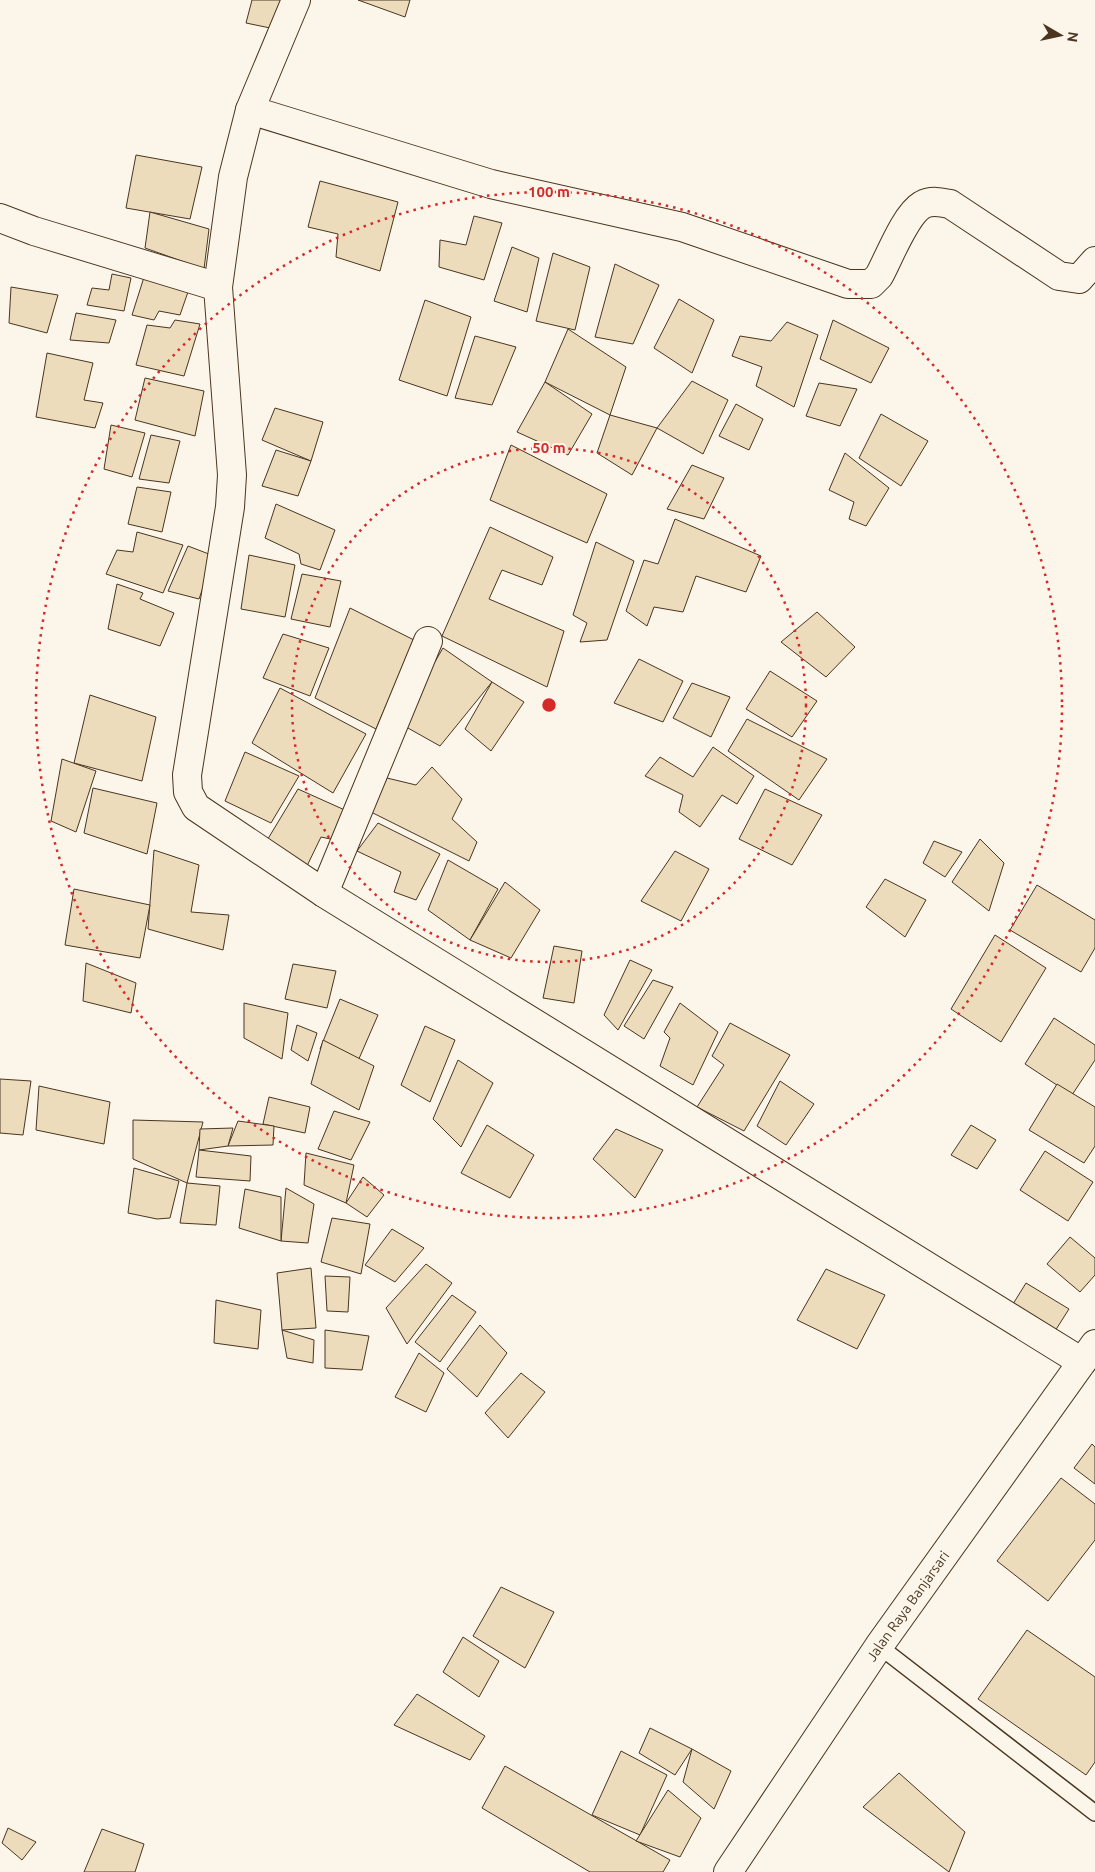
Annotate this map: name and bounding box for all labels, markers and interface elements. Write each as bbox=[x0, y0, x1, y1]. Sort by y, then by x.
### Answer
north arrow bbox=[1035, 10, 1085, 60]
text: N bbox=[1064, 31, 1082, 43]
text: 100 m bbox=[528, 183, 570, 200]
text: 50 m bbox=[532, 439, 566, 456]
centre of rings bbox=[540, 696, 558, 714]
street label: Jalan Raya Banjarsari bbox=[863, 1548, 952, 1664]

